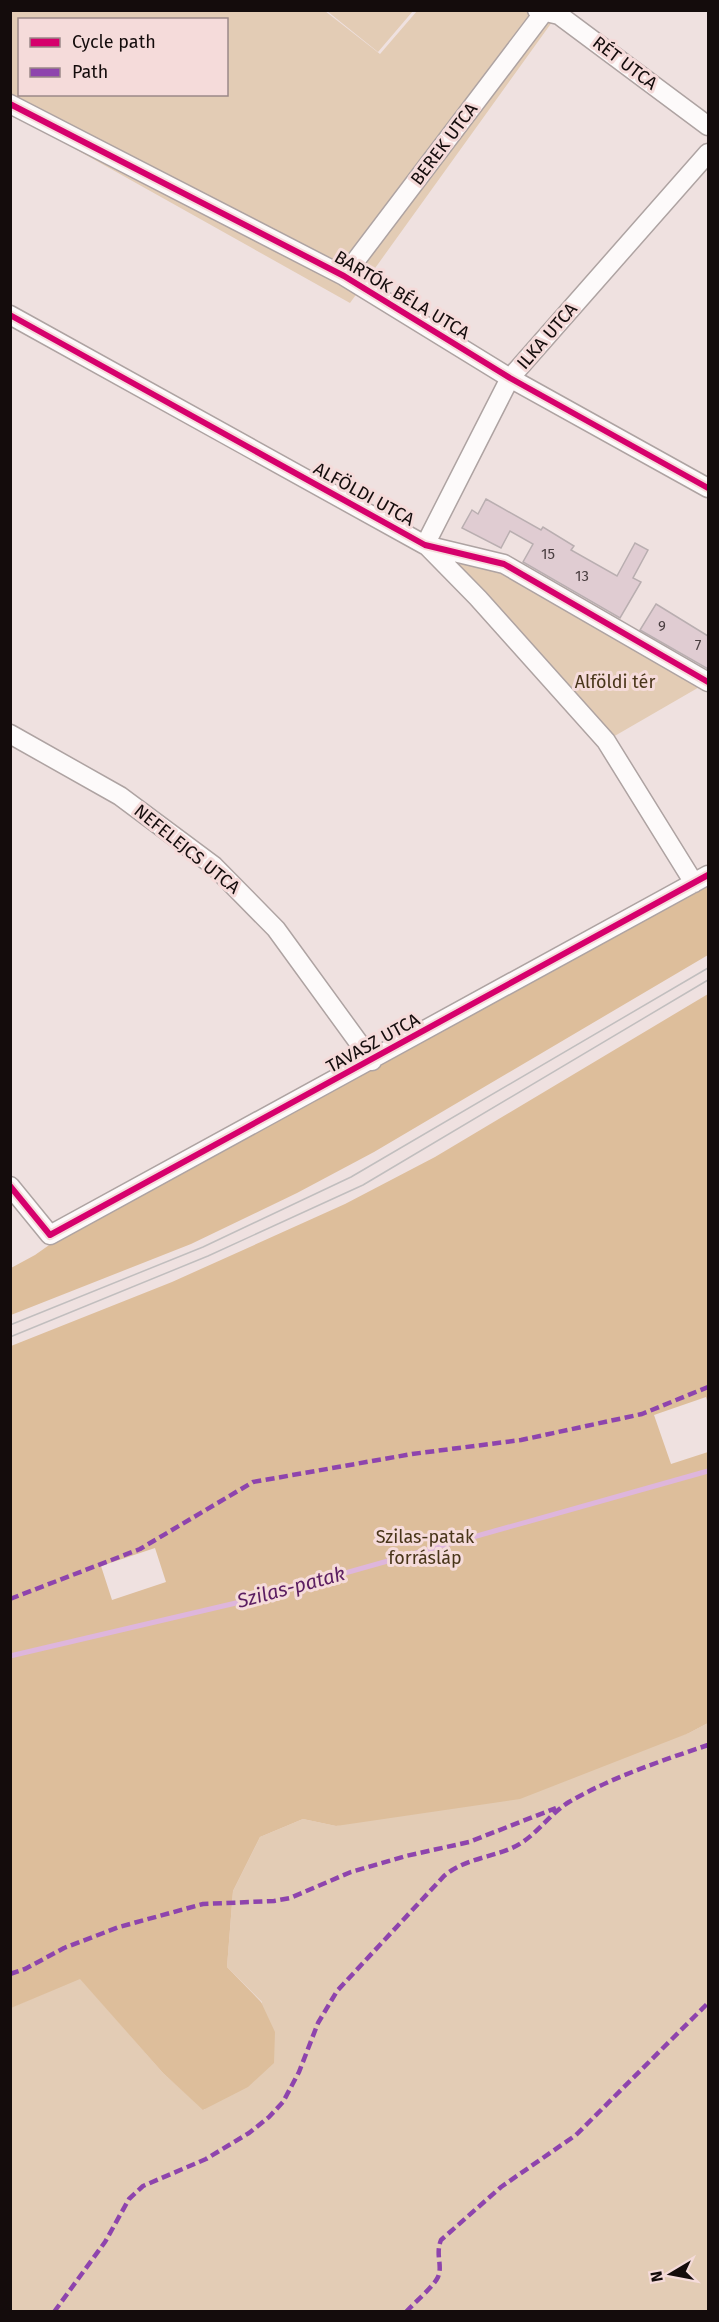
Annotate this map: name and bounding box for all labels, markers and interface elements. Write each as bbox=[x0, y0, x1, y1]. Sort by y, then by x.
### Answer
legend bbox=[18, 18, 228, 96]
text: Cycle path bbox=[72, 31, 156, 53]
street label: RÉT UTCA bbox=[588, 31, 663, 95]
text: Path bbox=[72, 61, 108, 83]
street label: BEREK UTCA bbox=[406, 98, 483, 190]
street label: BARTÓK BÉLA UTCA bbox=[330, 245, 475, 344]
street label: ILKA UTCA bbox=[512, 298, 582, 374]
street label: ALFÖLDI UTCA bbox=[310, 457, 419, 531]
house number: 15 bbox=[541, 545, 555, 563]
house number: 13 bbox=[575, 567, 589, 585]
house number: 9 bbox=[658, 617, 666, 635]
house number: 7 bbox=[695, 636, 702, 654]
park label: Alföldi tér bbox=[575, 671, 655, 693]
street label: NEFELEJCS UTCA bbox=[130, 800, 245, 899]
street label: TAVASZ UTCA bbox=[323, 1008, 424, 1078]
park label: Szilas-patak forrásláp bbox=[376, 1526, 475, 1569]
water label: Szilas-patak bbox=[233, 1561, 348, 1613]
north arrow bbox=[641, 2244, 701, 2304]
text: N bbox=[646, 2270, 667, 2283]

